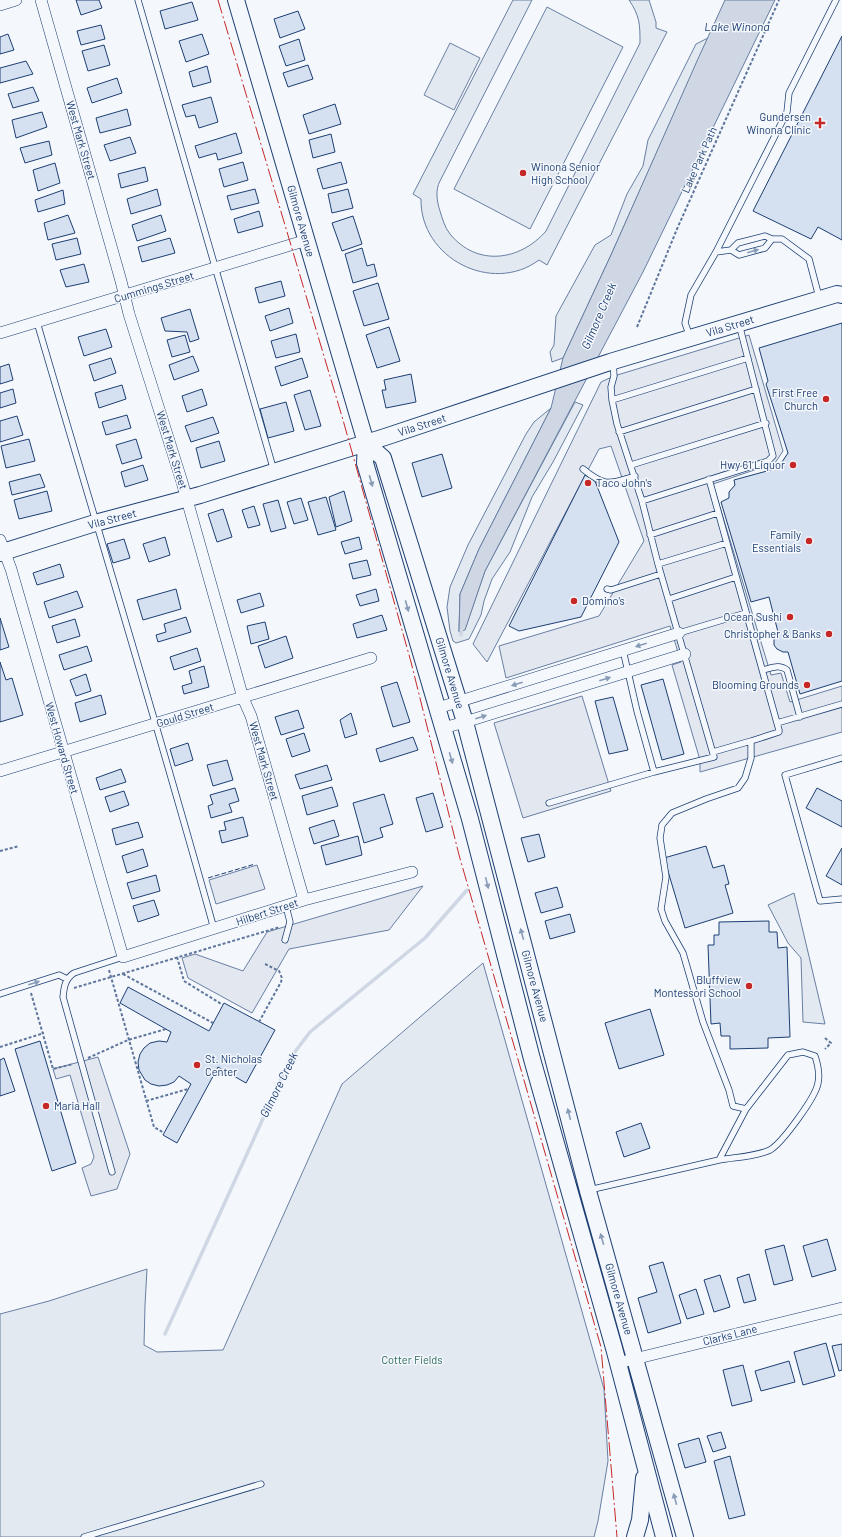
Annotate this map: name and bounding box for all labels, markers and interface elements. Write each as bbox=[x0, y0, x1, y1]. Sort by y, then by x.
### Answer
water label: Lake Winona bbox=[704, 19, 770, 33]
street label: West Mark Street bbox=[64, 99, 99, 181]
place label: Gundersen Winona Clinic bbox=[746, 110, 811, 136]
marker: Gundersen Winona Clinic bbox=[814, 117, 826, 129]
street label: Lake Park Path bbox=[678, 125, 719, 195]
place label: Winona Senior High School bbox=[531, 160, 600, 186]
marker: Winona Senior High School bbox=[518, 168, 528, 178]
street label: Gilmore Avenue bbox=[285, 183, 318, 258]
one-way arrow bbox=[747, 248, 759, 254]
street label: Cummings Street bbox=[112, 268, 195, 305]
water label: Gilmore Creek bbox=[578, 280, 618, 351]
street label: Vila Street bbox=[704, 312, 756, 339]
place label: First Free Church bbox=[772, 386, 818, 412]
marker: First Free Church bbox=[821, 394, 831, 404]
street label: West Mark Street bbox=[154, 409, 191, 491]
street label: Vila Street bbox=[396, 411, 447, 438]
place label: Hwy 61 Liquor bbox=[720, 458, 785, 471]
marker: Hwy 61 Liquor bbox=[788, 460, 798, 470]
one-way arrow bbox=[368, 476, 374, 488]
place label: Taco John's bbox=[596, 476, 652, 489]
marker: Taco John's bbox=[583, 478, 593, 488]
street label: Vila Street bbox=[86, 506, 138, 531]
place label: Family Essentials bbox=[752, 528, 801, 554]
marker: Family Essentials bbox=[804, 536, 814, 546]
place label: Domino's bbox=[582, 594, 625, 607]
marker: Domino's bbox=[569, 596, 579, 606]
one-way arrow bbox=[404, 600, 410, 612]
place label: Ocean Sushi bbox=[724, 610, 782, 623]
marker: Ocean Sushi bbox=[785, 612, 795, 622]
place label: Christopher & Banks bbox=[724, 627, 821, 640]
marker: Christopher & Banks bbox=[824, 629, 834, 639]
street label: Gilmore Avenue bbox=[433, 636, 468, 710]
one-way arrow bbox=[635, 642, 647, 648]
one-way arrow bbox=[599, 676, 611, 682]
place label: Blooming Grounds bbox=[712, 678, 799, 691]
marker: Blooming Grounds bbox=[802, 680, 812, 690]
one-way arrow bbox=[511, 681, 523, 687]
street label: West Howard Street bbox=[43, 700, 82, 795]
street label: Gould Street bbox=[155, 700, 215, 729]
one-way arrow bbox=[475, 714, 487, 720]
street label: West Mark Street bbox=[247, 720, 282, 802]
one-way arrow bbox=[449, 751, 455, 764]
one-way arrow bbox=[484, 877, 490, 889]
street label: Hilbert Street bbox=[234, 895, 300, 928]
one-way arrow bbox=[519, 927, 525, 939]
street label: Gilmore Avenue bbox=[520, 948, 551, 1023]
place label: Bluffview Montessori School bbox=[654, 973, 741, 999]
one-way arrow bbox=[28, 980, 40, 986]
marker: Bluffview Montessori School bbox=[744, 981, 754, 991]
water label: Gilmore Creek bbox=[256, 1049, 300, 1119]
place label: St. Nicholas Center bbox=[205, 1052, 262, 1078]
marker: St. Nicholas Center bbox=[192, 1060, 202, 1070]
place label: Maria Hall bbox=[54, 1099, 100, 1112]
marker: Maria Hall bbox=[41, 1101, 51, 1111]
one-way arrow bbox=[565, 1107, 571, 1120]
one-way arrow bbox=[599, 1233, 605, 1245]
street label: Gilmore Avenue bbox=[603, 1261, 636, 1336]
street label: Clarks Lane bbox=[701, 1321, 758, 1348]
park label: Cotter Fields bbox=[381, 1353, 443, 1366]
one-way arrow bbox=[671, 1493, 677, 1506]

